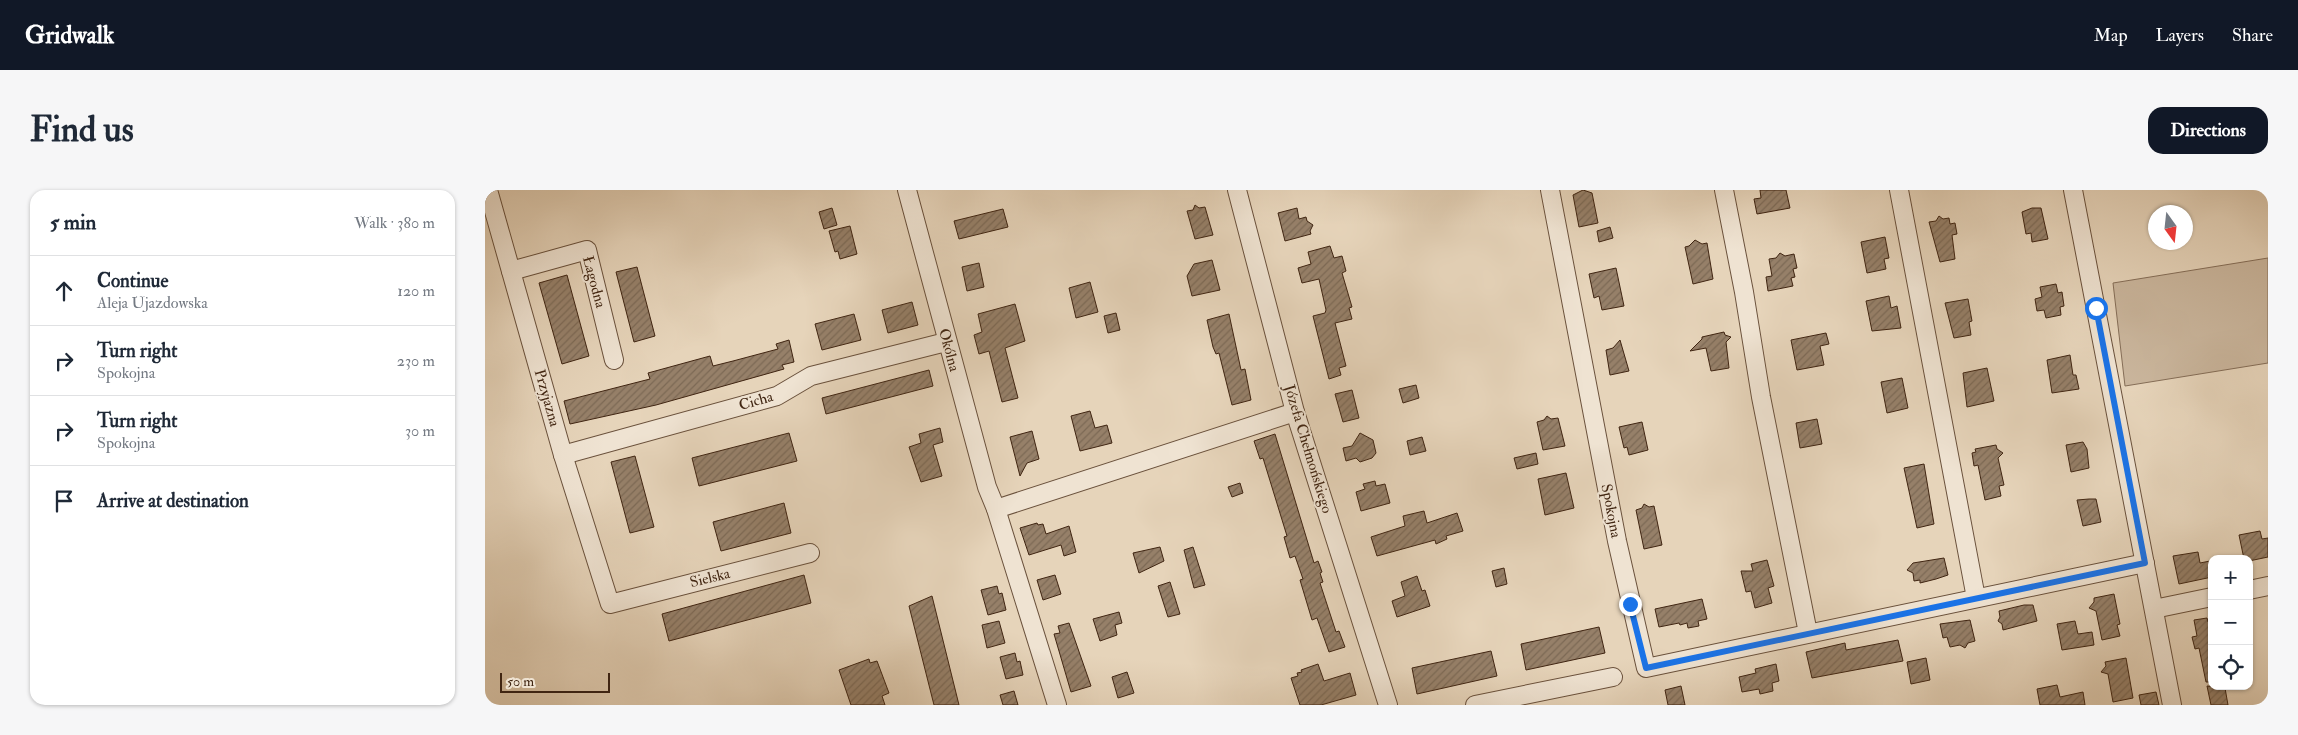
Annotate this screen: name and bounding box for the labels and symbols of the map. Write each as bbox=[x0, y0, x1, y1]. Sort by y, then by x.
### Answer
north arrow bbox=[2148, 205, 2193, 250]
street label: Łagodna bbox=[578, 254, 610, 311]
route start bbox=[2085, 297, 2108, 320]
street label: Okólna bbox=[934, 326, 964, 374]
street label: Przyjazna bbox=[530, 367, 564, 430]
street label: Józefa Chełmońskiego bbox=[1278, 382, 1337, 516]
street label: Cicha bbox=[737, 387, 776, 415]
street label: Spokojna bbox=[1595, 482, 1626, 541]
street label: Sielska bbox=[688, 564, 733, 592]
route end bbox=[1619, 593, 1642, 616]
scale bar bbox=[500, 670, 610, 693]

